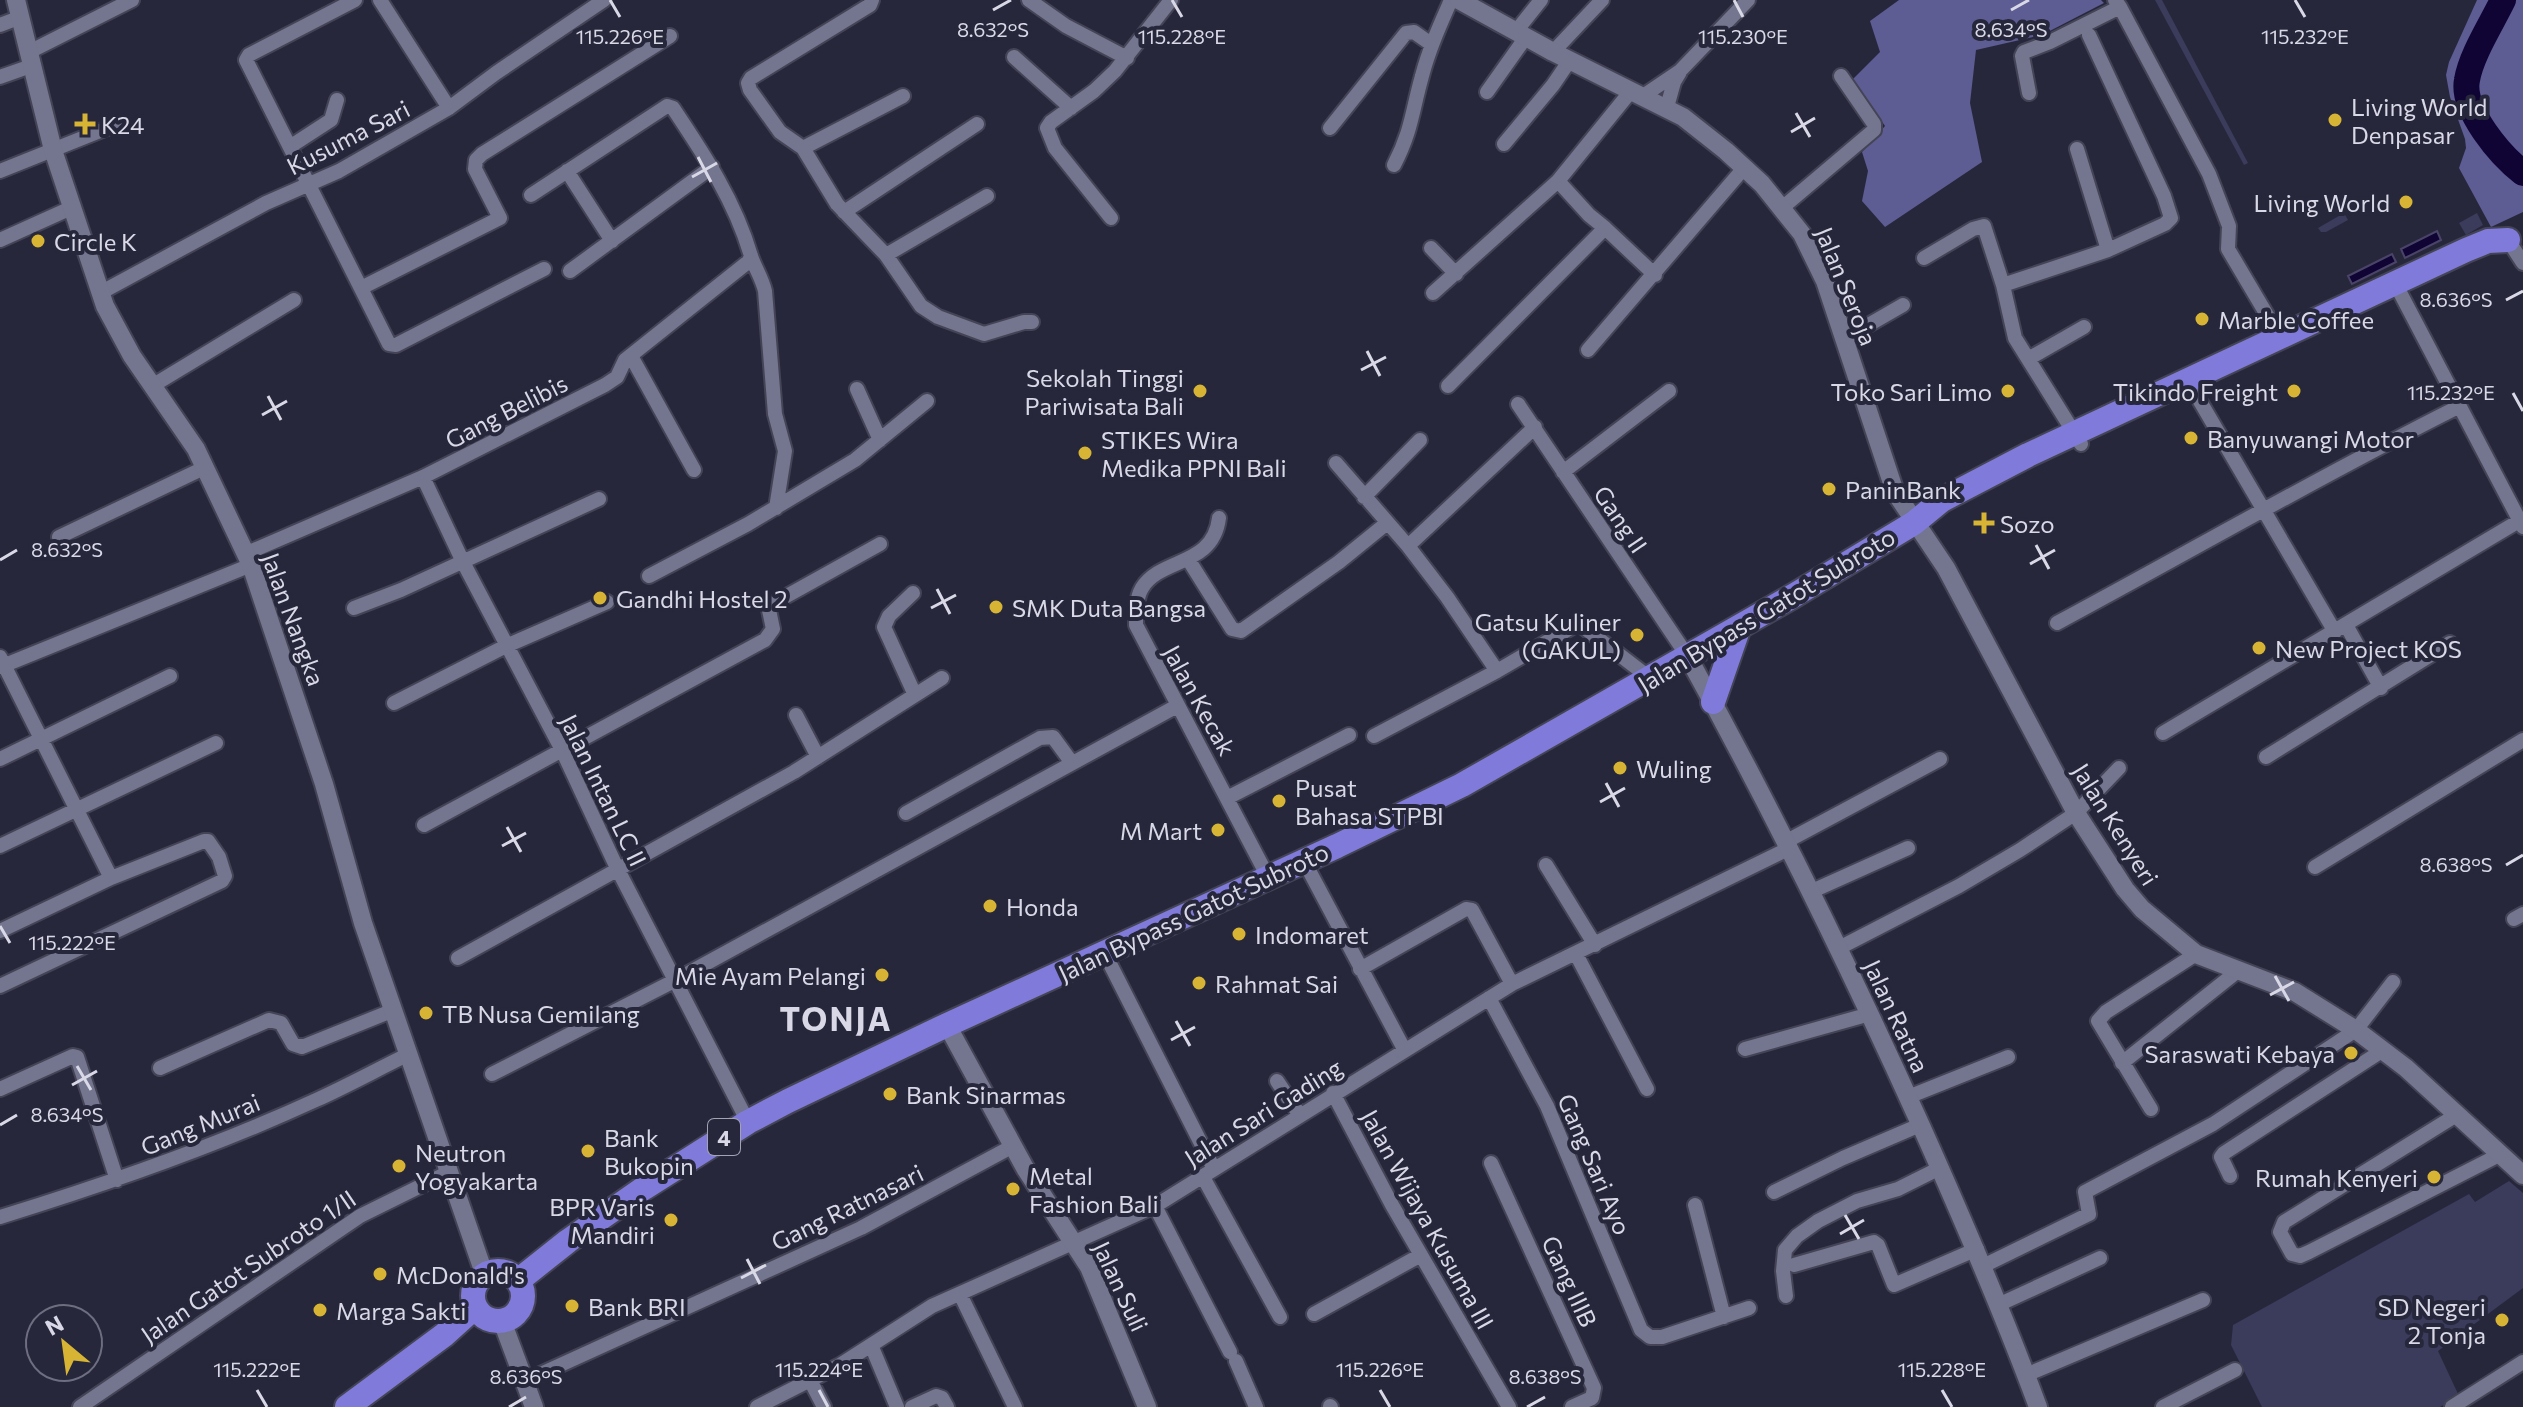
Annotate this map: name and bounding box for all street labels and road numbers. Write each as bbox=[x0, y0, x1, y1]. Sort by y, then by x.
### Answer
street label: Kusuma Sari bbox=[282, 94, 414, 180]
street label: Jalan Seroja bbox=[1810, 222, 1884, 350]
street label: Gang Belibis bbox=[440, 368, 572, 454]
street label: Gang II bbox=[1588, 480, 1654, 558]
street label: Jalan Bypass Gatot Subroto bbox=[1632, 522, 1900, 698]
street label: Jalan Nangka bbox=[257, 548, 331, 690]
street label: Jalan Kecak bbox=[1158, 640, 1242, 760]
street label: Jalan Intan LC II bbox=[555, 709, 653, 871]
street label: Jalan Kenyeri bbox=[2067, 758, 2165, 890]
street label: Jalan Bypass Gatot Subroto bbox=[1053, 837, 1333, 987]
street label: Jalan Ratna bbox=[1858, 955, 1936, 1077]
street label: Jalan Sari Gading bbox=[1179, 1052, 1347, 1172]
street label: Gang Murai bbox=[136, 1087, 264, 1161]
street label: Gang Sari Ayo bbox=[1552, 1089, 1638, 1239]
street label: Jalan Wijaya Kusuma III bbox=[1356, 1104, 1500, 1334]
road number: 4 bbox=[708, 1119, 740, 1155]
street label: Gang Ratnasari bbox=[766, 1158, 928, 1256]
street label: Jalan Gatot Subroto 1/II bbox=[135, 1183, 361, 1349]
street label: Gang IIIB bbox=[1536, 1231, 1604, 1331]
street label: Jalan Suli bbox=[1088, 1236, 1154, 1336]

